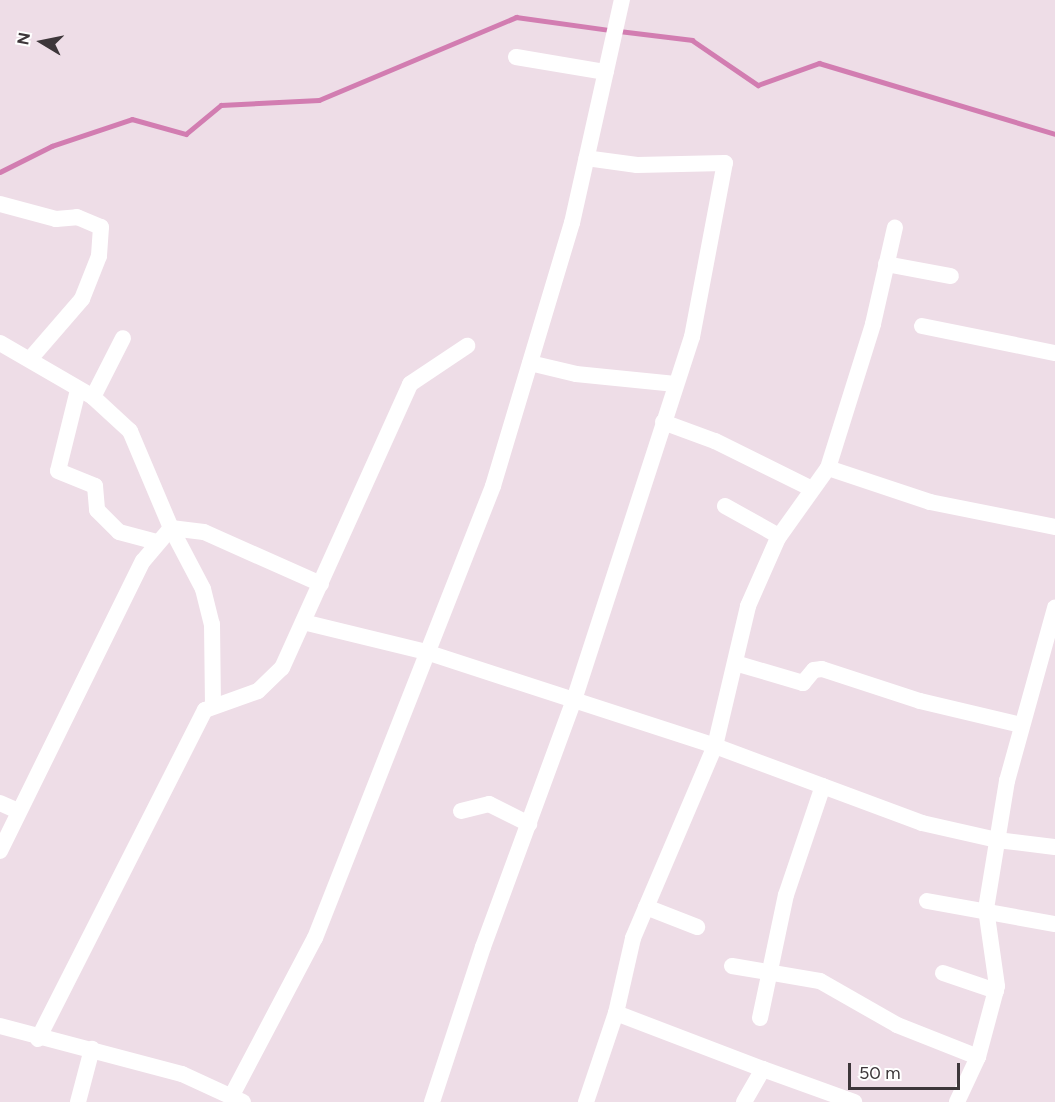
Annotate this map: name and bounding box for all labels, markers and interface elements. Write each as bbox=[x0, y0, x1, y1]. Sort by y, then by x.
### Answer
north arrow bbox=[12, 12, 72, 72]
text: N bbox=[13, 31, 34, 47]
scale bar bbox=[851, 1051, 964, 1089]
text: 50 m bbox=[859, 1062, 901, 1084]

